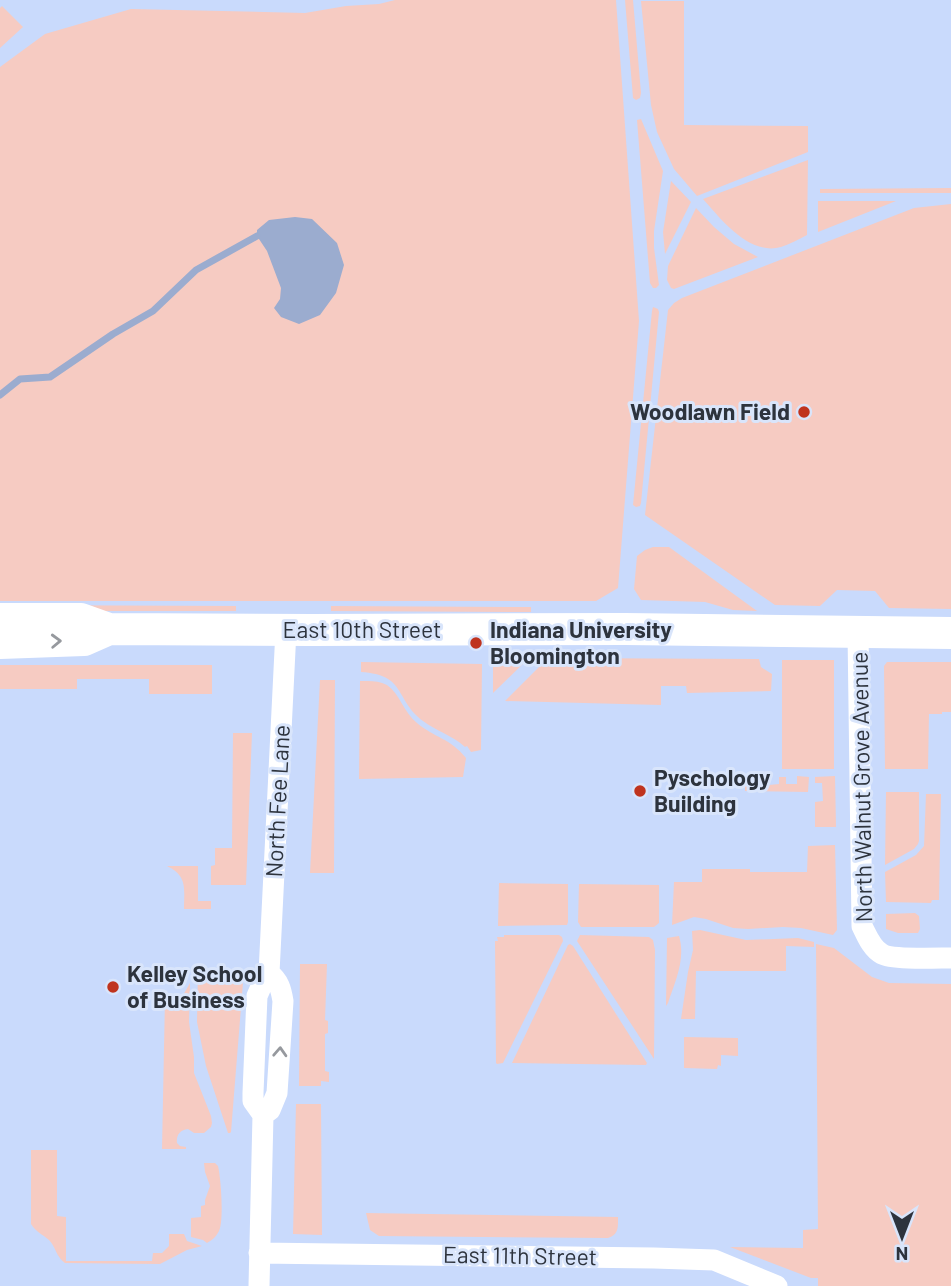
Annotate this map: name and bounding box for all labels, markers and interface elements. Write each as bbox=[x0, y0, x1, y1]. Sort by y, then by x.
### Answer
place label: Woodlawn Field bbox=[630, 397, 790, 425]
marker: Woodlawn Field bbox=[796, 404, 812, 420]
street label: East 10th Street bbox=[283, 615, 441, 643]
place label: Indiana University Bloomington bbox=[490, 615, 672, 669]
one-way arrow bbox=[51, 634, 62, 649]
marker: Indiana University Bloomington bbox=[468, 635, 484, 651]
street label: North Walnut Grove Avenue bbox=[845, 651, 877, 923]
street label: North Fee Lane bbox=[259, 724, 295, 878]
place label: Pyschology Building bbox=[654, 763, 771, 817]
marker: Pyschology Building bbox=[632, 783, 648, 799]
place label: Kelley School of Business bbox=[127, 959, 262, 1013]
marker: Kelley School of Business bbox=[105, 979, 121, 995]
one-way arrow bbox=[272, 1046, 287, 1057]
north arrow bbox=[867, 1202, 937, 1272]
street label: East 11th Street bbox=[443, 1240, 597, 1270]
text: N bbox=[896, 1243, 908, 1266]

